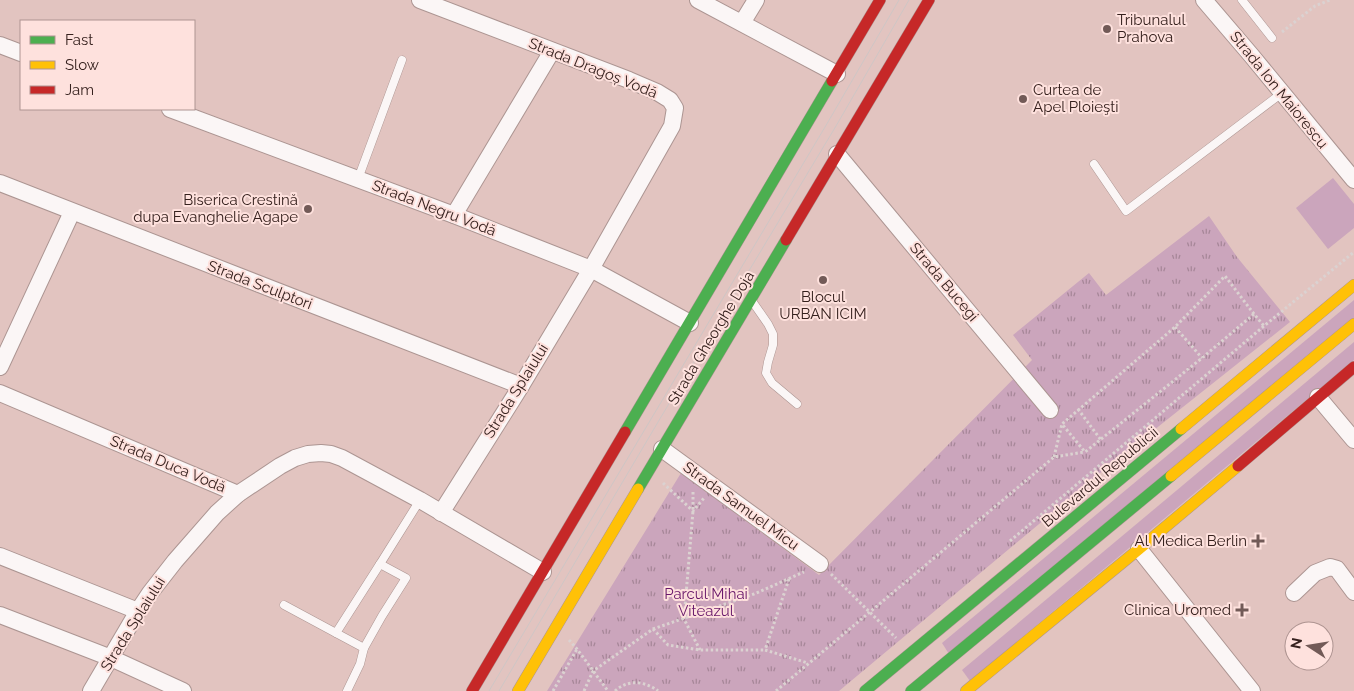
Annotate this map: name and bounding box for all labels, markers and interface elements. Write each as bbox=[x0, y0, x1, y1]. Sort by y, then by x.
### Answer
place label: Tribunalul Prahova bbox=[1117, 11, 1186, 46]
legend bbox=[20, 20, 195, 110]
marker: Tribunalul Prahova bbox=[1101, 23, 1113, 35]
street label: Strada Ion Maiorescu bbox=[1226, 28, 1332, 152]
text: Fast bbox=[65, 31, 93, 49]
street label: Strada Dragoș Vodă bbox=[526, 34, 660, 102]
text: Slow bbox=[65, 56, 99, 74]
text: Jam bbox=[65, 81, 94, 99]
place label: Curtea de Apel Ploieşti bbox=[1033, 81, 1119, 116]
marker: Curtea de Apel Ploieşti bbox=[1017, 93, 1029, 105]
street label: Strada Negru Vodă bbox=[369, 176, 499, 240]
place label: Biserica Crestină dupa Evanghelie Agape bbox=[133, 191, 298, 226]
marker: Biserica Crestină dupa Evanghelie Agape bbox=[302, 203, 314, 215]
street label: Strada Bucegi bbox=[906, 239, 982, 325]
street label: Strada Sculptori bbox=[205, 257, 315, 313]
street label: Strada Gheorghe Doja bbox=[664, 268, 758, 408]
marker: Blocul URBAN ICIM bbox=[817, 274, 829, 286]
place label: Blocul URBAN ICIM bbox=[779, 288, 867, 323]
street label: Strada Splaiului bbox=[480, 341, 552, 441]
street label: Bulevardul Republicii bbox=[1038, 423, 1162, 531]
street label: Strada Duca Vodă bbox=[108, 432, 228, 496]
street label: Strada Samuel Micu bbox=[680, 458, 802, 554]
place label: Al Medica Berlin bbox=[1135, 532, 1247, 550]
marker: Al Medica Berlin bbox=[1251, 534, 1265, 548]
street label: Strada Splaiului bbox=[97, 574, 169, 674]
park label: Parcul Mihai Viteazul bbox=[664, 585, 748, 620]
place label: Clinica Uromed bbox=[1124, 601, 1231, 619]
marker: Clinica Uromed bbox=[1235, 603, 1249, 617]
north arrow bbox=[1284, 621, 1334, 671]
text: N bbox=[1287, 636, 1305, 650]

